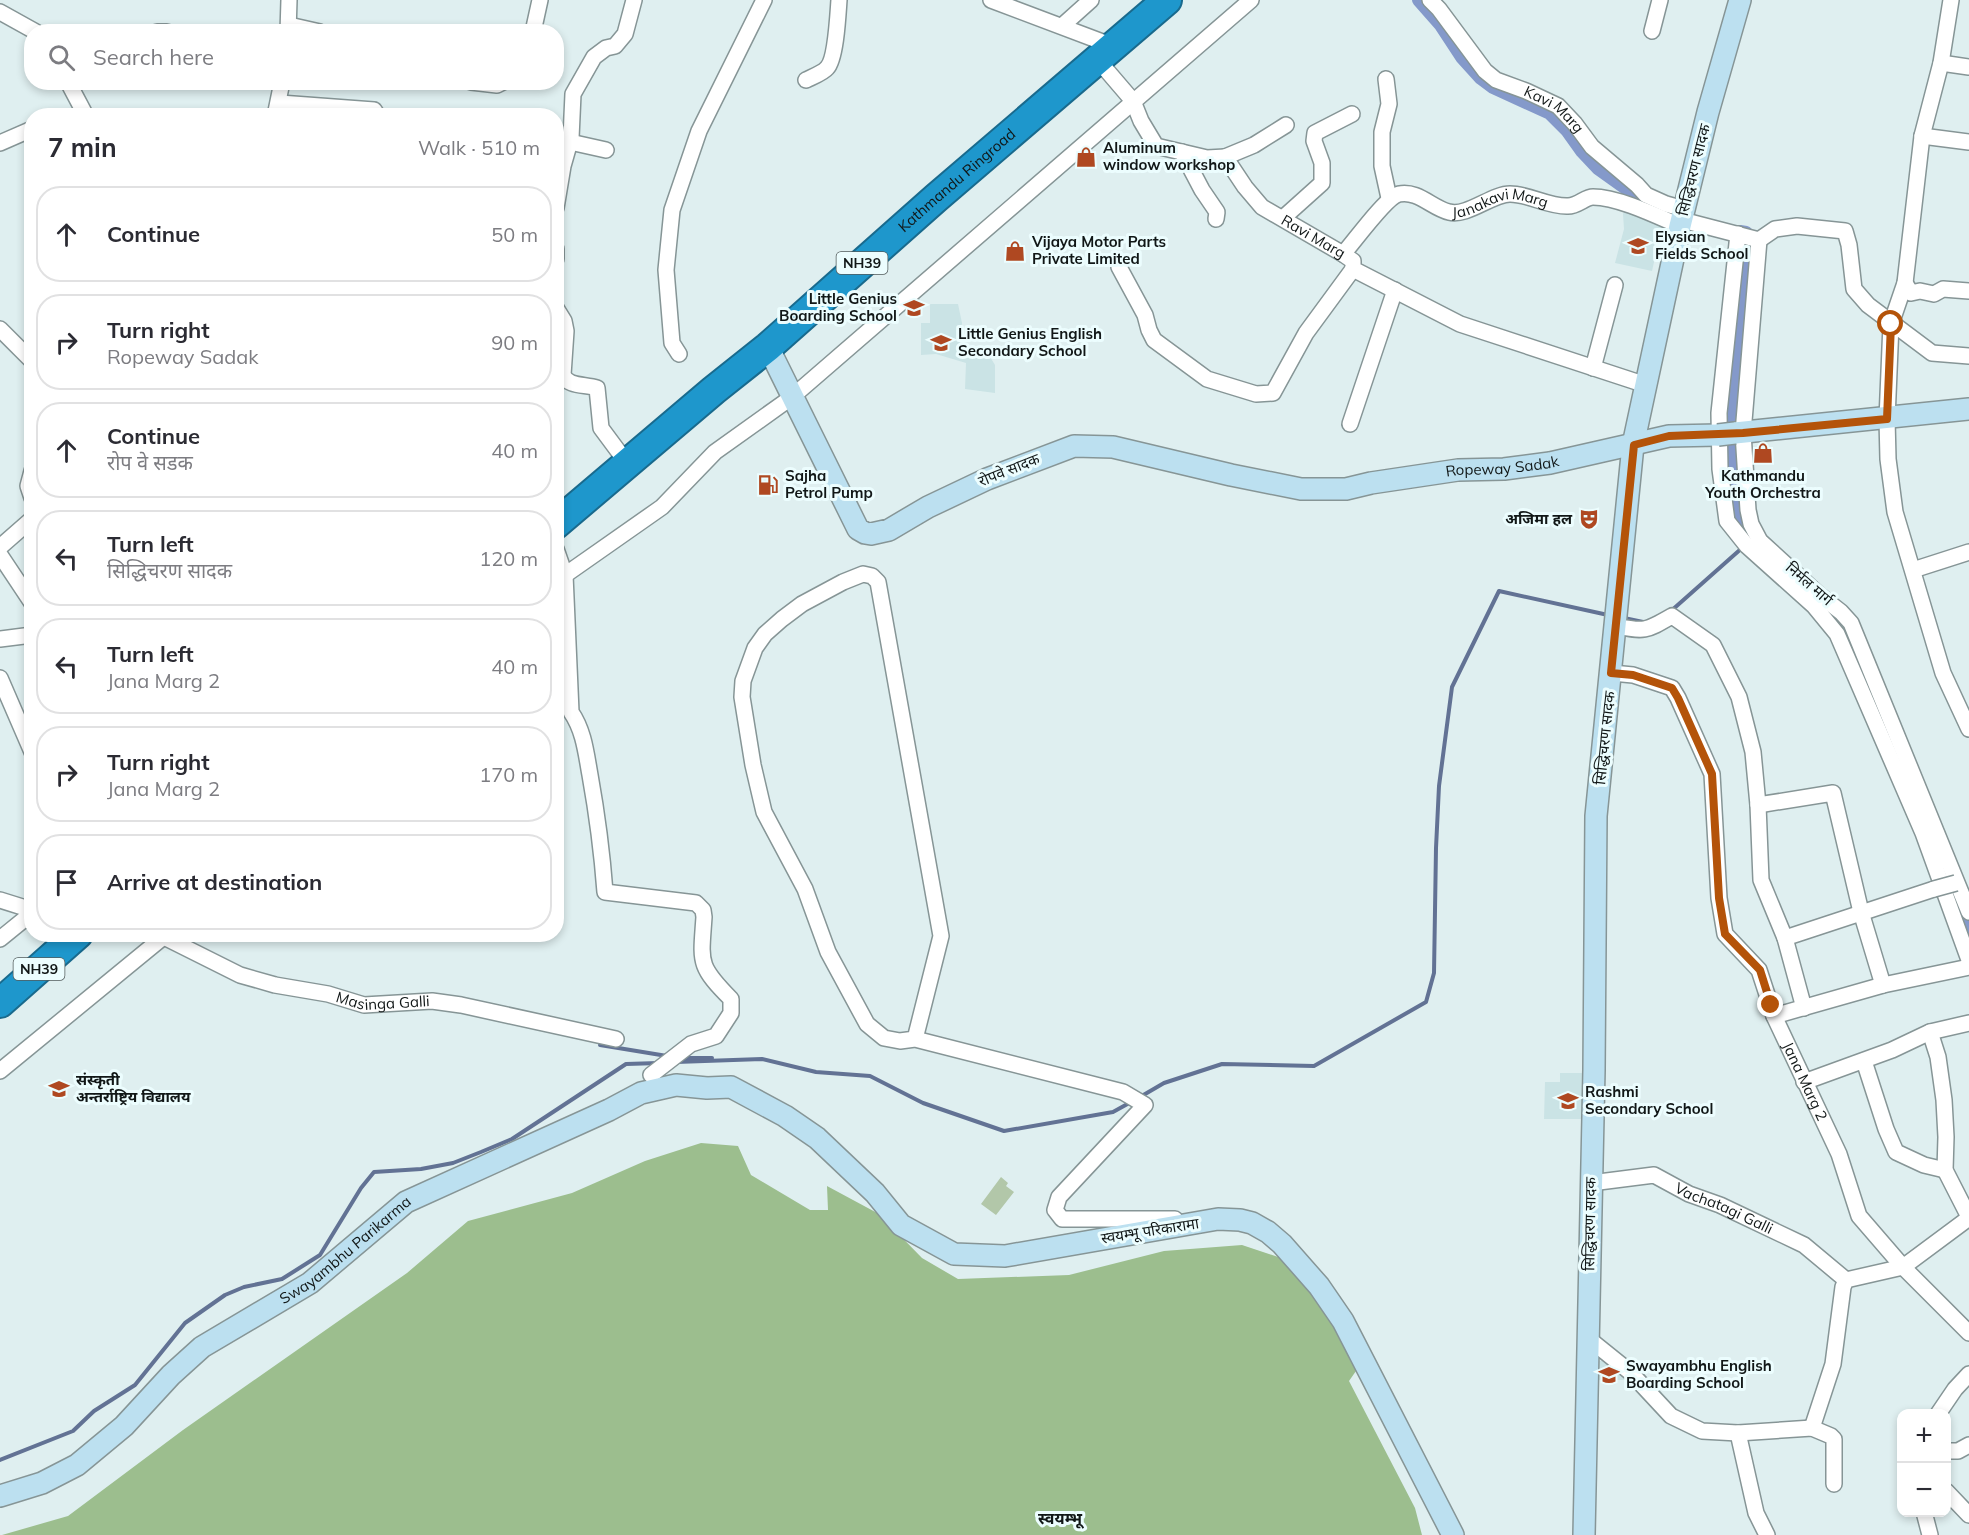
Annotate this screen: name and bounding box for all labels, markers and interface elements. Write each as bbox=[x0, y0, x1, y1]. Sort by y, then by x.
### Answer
search box bbox=[24, 24, 564, 90]
icon: search bbox=[45, 41, 78, 74]
text: Search here bbox=[93, 43, 214, 71]
street label: Kavi Marg bbox=[1521, 81, 1588, 137]
street label: सिद्धिचरण सादक bbox=[1673, 122, 1714, 218]
street label: Kathmandu Ringroad bbox=[894, 124, 1019, 236]
text: 7 min bbox=[48, 131, 117, 164]
text: Walk · 510 m bbox=[418, 135, 540, 160]
place label: Aluminum window workshop bbox=[1103, 138, 1235, 174]
shop icon: Aluminum window workshop bbox=[1074, 145, 1098, 169]
street label: Janakavi Marg bbox=[1452, 184, 1551, 222]
street label: Ravi Marg bbox=[1278, 210, 1349, 262]
icon: ahead bbox=[50, 218, 83, 251]
text: Continue bbox=[107, 220, 200, 248]
text: 50 m bbox=[491, 222, 538, 247]
place label: Elysian Fields School bbox=[1655, 227, 1749, 263]
place label: Vijaya Motor Parts Private Limited bbox=[1031, 232, 1166, 268]
school or university icon: Elysian Fields School bbox=[1626, 234, 1650, 258]
shop icon: Vijaya Motor Parts Private Limited bbox=[1003, 239, 1027, 263]
road number: NH39 bbox=[836, 252, 888, 274]
place label: Little Genius Boarding School bbox=[779, 289, 897, 325]
school or university icon: Little Genius Boarding School bbox=[902, 296, 926, 320]
route start bbox=[1877, 310, 1903, 336]
text: Turn right bbox=[107, 316, 210, 344]
place label: Little Genius English Secondary School bbox=[958, 324, 1102, 360]
icon: right bbox=[50, 326, 83, 359]
text: 90 m bbox=[491, 330, 538, 355]
school or university icon: Little Genius English Secondary School bbox=[929, 331, 953, 355]
text: Ropeway Sadak bbox=[107, 344, 258, 369]
text: Continue bbox=[107, 422, 200, 450]
icon: ahead bbox=[50, 434, 83, 467]
text: 40 m bbox=[491, 438, 538, 463]
shop icon: Kathmandu Youth Orchestra bbox=[1751, 441, 1775, 465]
street label: रोपवे सादक bbox=[975, 449, 1043, 490]
text: रोप वे सडक bbox=[107, 450, 193, 475]
street label: Ropeway Sadak bbox=[1444, 451, 1561, 481]
place label: Sajha Petrol Pump bbox=[785, 466, 873, 502]
place label: Kathmandu Youth Orchestra bbox=[1704, 466, 1821, 502]
fuel station icon: Sajha Petrol Pump bbox=[756, 473, 780, 497]
theatre icon: अजिमा हल bbox=[1577, 507, 1601, 531]
place label: अजिमा हल bbox=[1505, 509, 1573, 528]
text: Turn left bbox=[107, 530, 194, 558]
icon: left bbox=[50, 542, 83, 575]
text: 120 m bbox=[479, 546, 538, 571]
text: सिद्धिचरण सादक bbox=[107, 558, 232, 583]
street label: निर्मल मार्ग bbox=[1782, 558, 1838, 610]
text: Turn left bbox=[107, 640, 194, 668]
icon: left bbox=[50, 650, 83, 683]
text: 40 m bbox=[491, 654, 538, 679]
text: Jana Marg 2 bbox=[107, 668, 220, 693]
street label: सिद्धिचरण सादक bbox=[1590, 690, 1619, 786]
text: Turn right bbox=[107, 748, 210, 776]
icon: right bbox=[50, 758, 83, 791]
text: 170 m bbox=[479, 762, 538, 787]
text: Jana Marg 2 bbox=[107, 776, 220, 801]
icon: arrive bbox=[50, 866, 83, 899]
text: Arrive at destination bbox=[107, 868, 322, 896]
road number: NH39 bbox=[14, 958, 64, 980]
street label: Masinga Galli bbox=[334, 987, 430, 1014]
route end bbox=[1757, 991, 1783, 1017]
street label: Jana Marg 2 bbox=[1779, 1039, 1832, 1124]
place label: संस्कृती अन्तर्राष्ट्रिय विद्यालय bbox=[76, 1070, 191, 1106]
school or university icon: संस्कृती अन्तर्राष्ट्रिय विद्यालय bbox=[47, 1077, 71, 1101]
place label: Rashmi Secondary School bbox=[1585, 1082, 1713, 1118]
school or university icon: Rashmi Secondary School bbox=[1556, 1089, 1580, 1113]
street label: सिद्धिचरण सादक bbox=[1579, 1176, 1600, 1271]
street label: Vachatagi Galli bbox=[1671, 1178, 1776, 1238]
street label: Swayambhu Parikarma bbox=[276, 1192, 415, 1308]
street label: स्वयम्भू परिकारामा bbox=[1100, 1213, 1201, 1249]
place label: Swayambhu English Boarding School bbox=[1626, 1356, 1772, 1392]
school or university icon: Swayambhu English Boarding School bbox=[1597, 1363, 1621, 1387]
map controls bbox=[1897, 1409, 1951, 1517]
button: + bbox=[1897, 1409, 1951, 1463]
button: − bbox=[1897, 1463, 1951, 1517]
district label: स्वयम्भू bbox=[1038, 1508, 1085, 1529]

